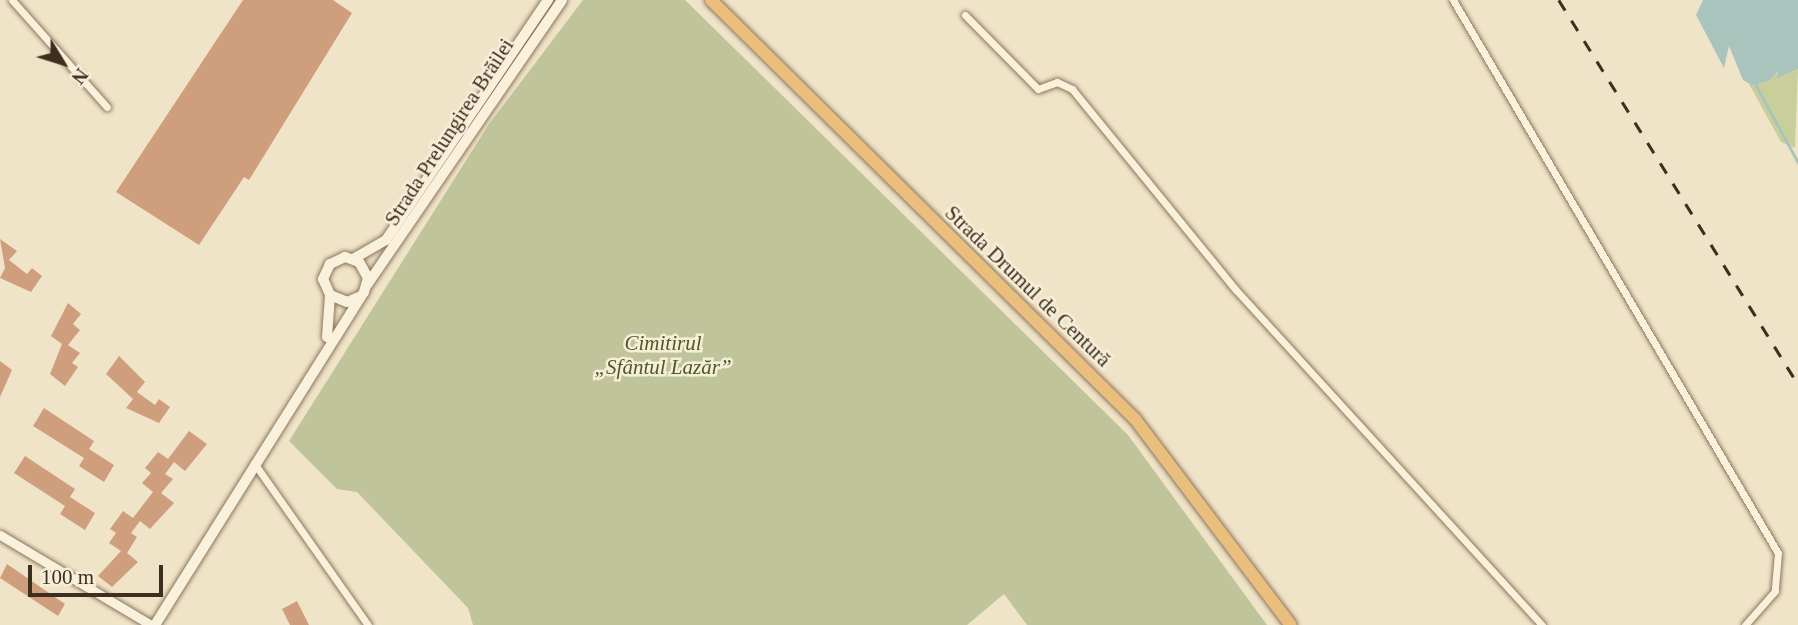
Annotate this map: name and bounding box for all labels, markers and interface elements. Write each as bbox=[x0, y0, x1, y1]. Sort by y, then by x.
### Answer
north arrow bbox=[28, 28, 98, 98]
street label: Strada Prelungirea Brăilei bbox=[379, 34, 519, 230]
text: N bbox=[67, 64, 92, 88]
street label: Strada Drumul de Centură bbox=[940, 200, 1116, 372]
park label: Cimitirul „Sfântul Lazăr” bbox=[594, 330, 732, 380]
scale bar bbox=[32, 552, 166, 596]
text: 100 m bbox=[41, 565, 94, 589]

